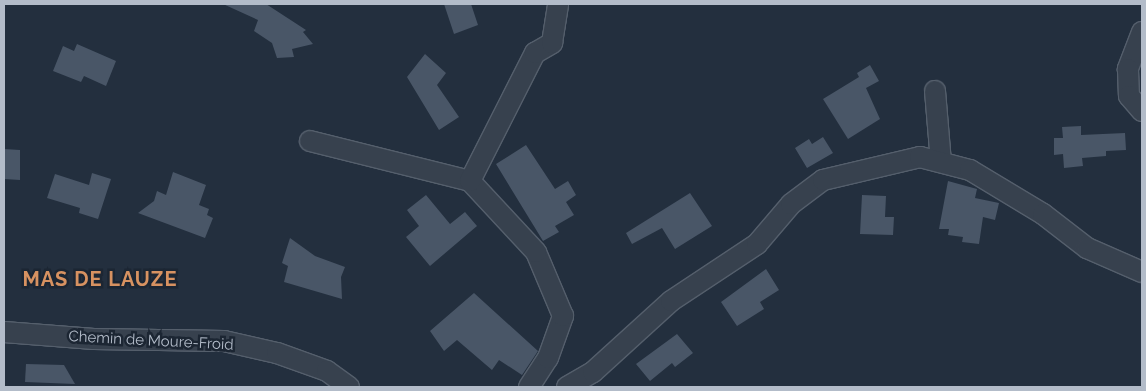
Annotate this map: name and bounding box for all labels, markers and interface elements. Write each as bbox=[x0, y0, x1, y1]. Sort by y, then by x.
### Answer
district label: MAS DE LAUZE bbox=[21, 267, 179, 291]
street label: Chemin de Moure-Froid bbox=[68, 328, 234, 354]

